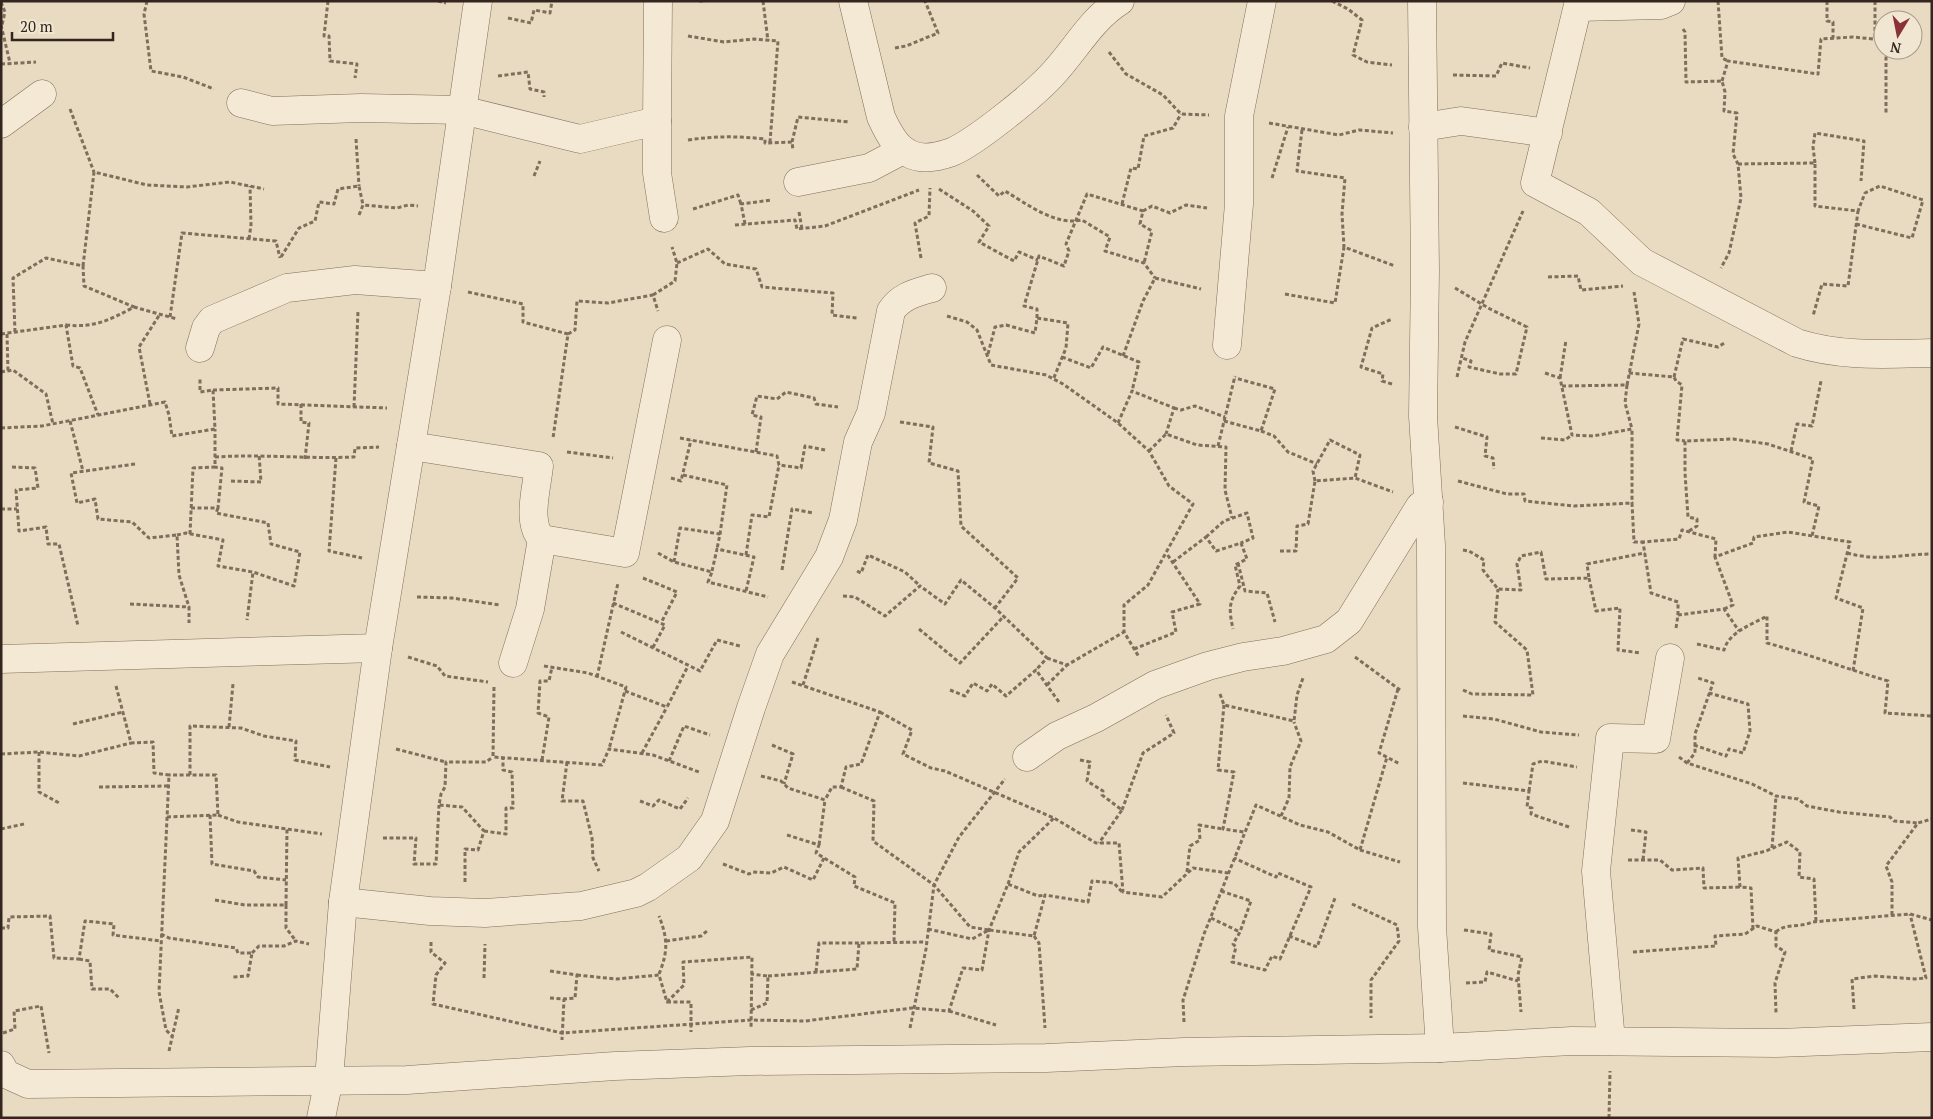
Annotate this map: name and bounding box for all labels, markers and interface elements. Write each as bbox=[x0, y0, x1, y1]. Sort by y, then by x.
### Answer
scale bar bbox=[12, 10, 114, 42]
north arrow bbox=[1873, 10, 1923, 60]
text: 20 m bbox=[20, 16, 53, 36]
text: N bbox=[1888, 38, 1903, 59]

